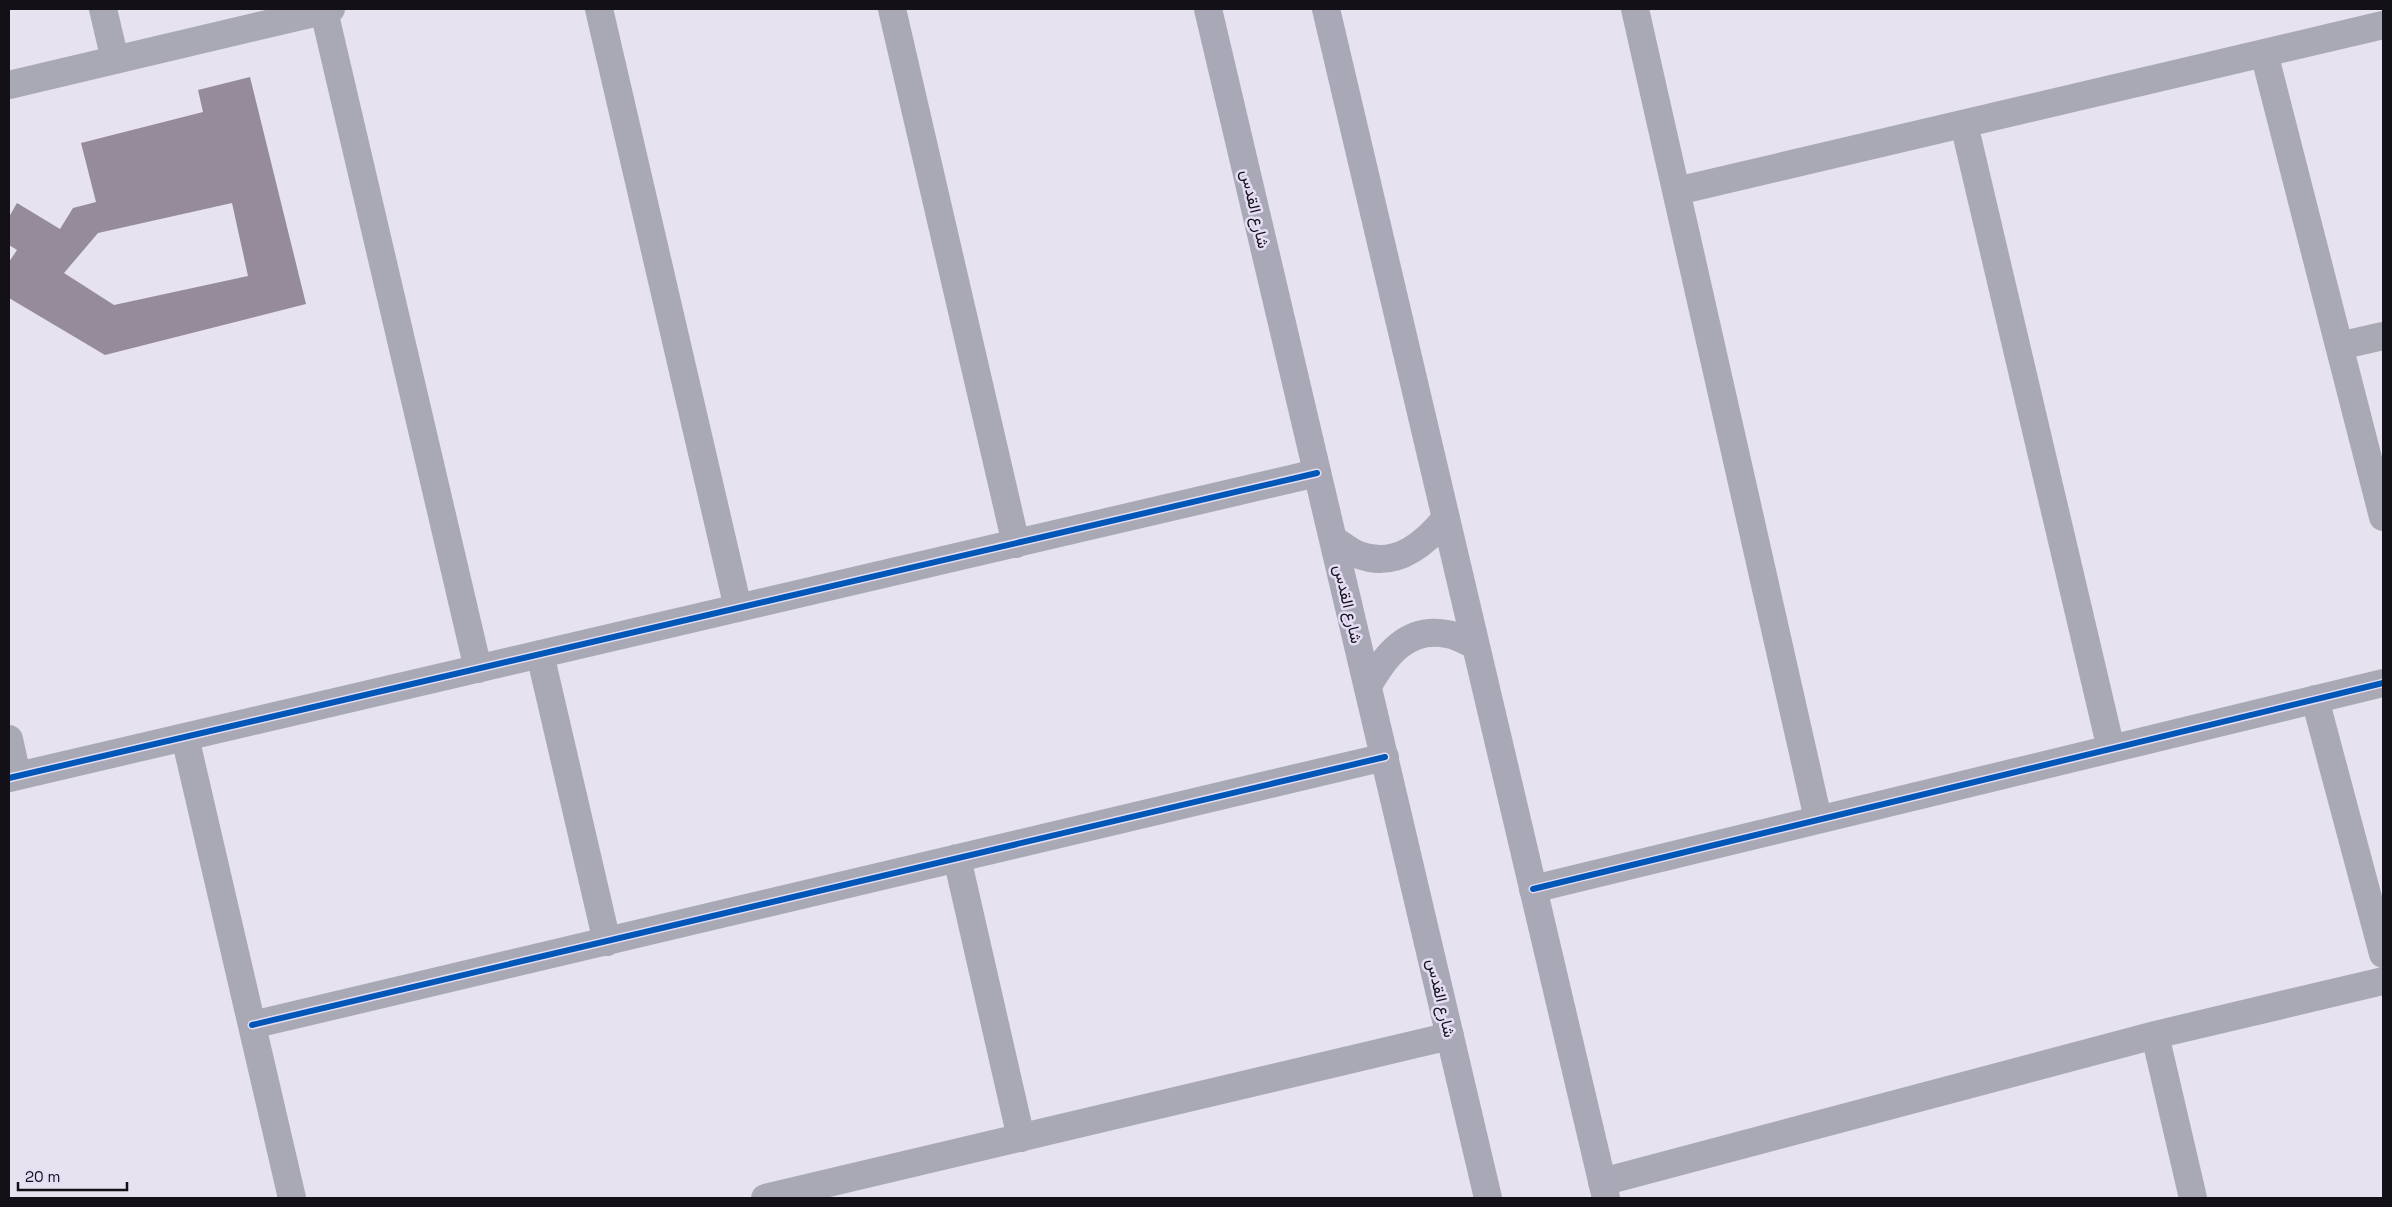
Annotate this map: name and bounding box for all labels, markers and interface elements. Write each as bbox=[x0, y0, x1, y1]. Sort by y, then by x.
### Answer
street label: شارع القدس bbox=[1235, 168, 1274, 251]
street label: شارع القدس bbox=[1328, 563, 1367, 646]
street label: شارع القدس bbox=[1421, 957, 1460, 1040]
scale bar bbox=[18, 1160, 126, 1192]
text: 20 m bbox=[25, 1167, 60, 1186]

